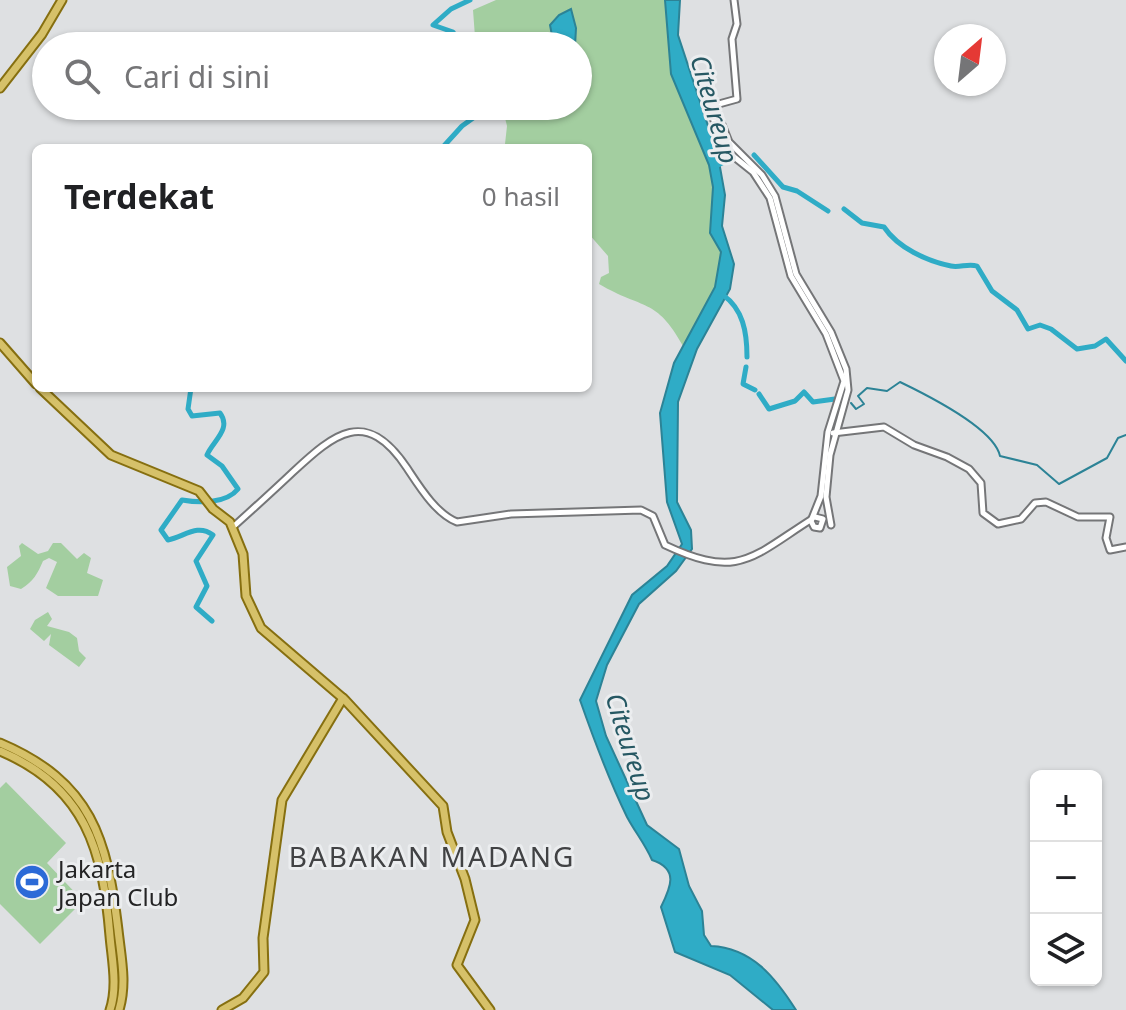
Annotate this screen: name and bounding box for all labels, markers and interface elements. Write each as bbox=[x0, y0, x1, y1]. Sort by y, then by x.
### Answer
north arrow bbox=[934, 24, 1006, 96]
search box bbox=[32, 32, 592, 120]
water label: Citeureup bbox=[682, 50, 748, 168]
icon: search bbox=[60, 54, 104, 98]
text: Cari di sini bbox=[124, 56, 270, 97]
text: Terdekat bbox=[64, 173, 214, 219]
text: 0 hasil bbox=[482, 178, 560, 214]
water label: Citeureup bbox=[597, 688, 665, 806]
map controls bbox=[1030, 770, 1102, 986]
button: + bbox=[1030, 770, 1102, 842]
district label: BABAKAN MADANG bbox=[289, 837, 575, 875]
button: − bbox=[1030, 842, 1102, 914]
place label: Jakarta Japan Club bbox=[56, 852, 178, 913]
sports icon: Jakarta Japan Club bbox=[13, 863, 51, 901]
button: layers bbox=[1030, 914, 1102, 986]

